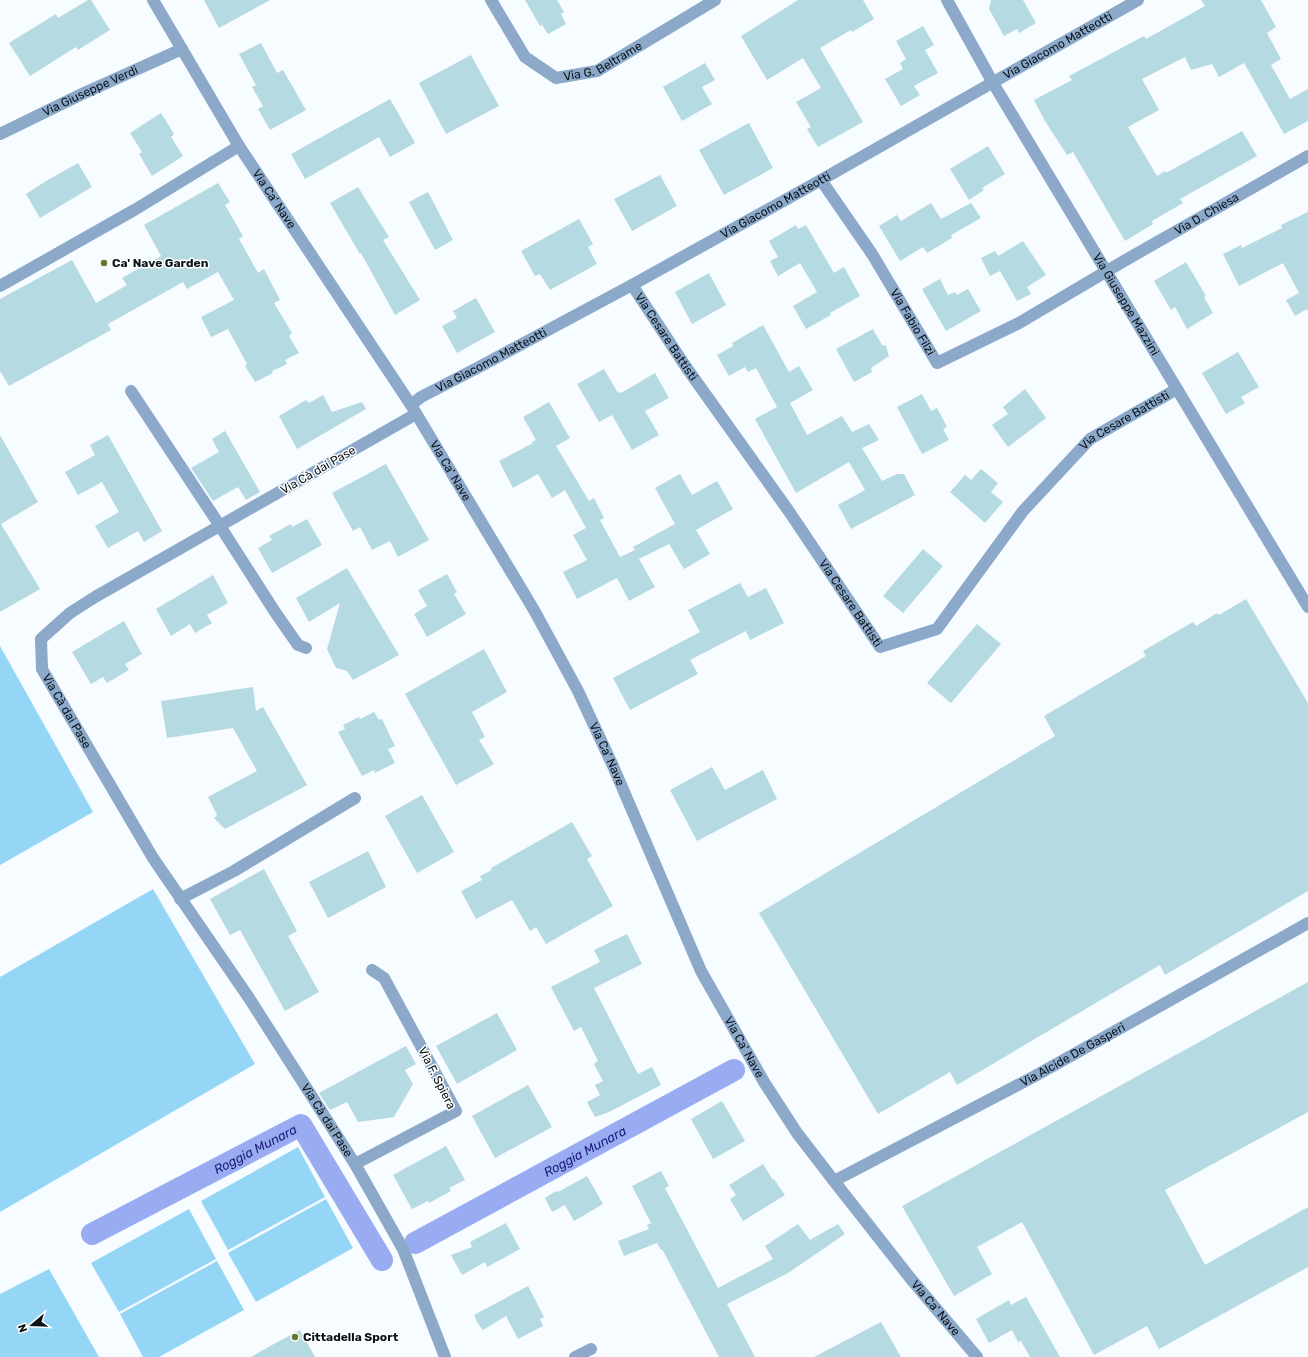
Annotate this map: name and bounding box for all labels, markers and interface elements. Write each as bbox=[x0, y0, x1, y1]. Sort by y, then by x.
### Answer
street label: Via Giacomo Matteotti bbox=[1000, 9, 1115, 82]
street label: Via G. Beltrame bbox=[562, 38, 645, 84]
street label: Via Giuseppe Verdi bbox=[40, 63, 140, 119]
street label: Via Ca' Nave bbox=[249, 167, 299, 231]
street label: Via Giacomo Matteotti bbox=[718, 169, 833, 241]
street label: Via D. Chiesa bbox=[1172, 190, 1241, 238]
street label: Via Giuseppe Mazzini bbox=[1090, 250, 1162, 358]
place label: Ca' Nave Garden bbox=[112, 256, 209, 270]
marker: Ca' Nave Garden bbox=[99, 258, 109, 268]
street label: Via Fabio Filzi bbox=[887, 286, 938, 358]
street label: Via Cesare Battisti bbox=[632, 290, 701, 383]
street label: Via Giacomo Matteotti bbox=[433, 325, 549, 395]
street label: Via Cesare Battisti bbox=[1077, 388, 1172, 453]
street label: Via Ca' Nave bbox=[427, 438, 474, 504]
street label: Via Cà dai Pase bbox=[278, 443, 358, 497]
street label: Via Cesare Battisti bbox=[816, 557, 885, 650]
street label: Via Cà dai Pase bbox=[39, 671, 94, 751]
street label: Via Ca' Nave bbox=[587, 720, 628, 788]
street label: Via Ca' Nave bbox=[721, 1014, 767, 1080]
street label: Via Alcide De Gasperi bbox=[1018, 1020, 1127, 1089]
street label: Via F. Spiera bbox=[415, 1045, 459, 1111]
street label: Via Cà dai Pase bbox=[298, 1081, 356, 1160]
water label: Roggia Munara bbox=[211, 1121, 300, 1177]
water label: Roggia Munara bbox=[541, 1123, 629, 1180]
street label: Via Ca' Nave bbox=[908, 1277, 963, 1339]
north arrow bbox=[12, 1305, 52, 1345]
text: N bbox=[16, 1322, 30, 1334]
place label: Cittadella Sport bbox=[303, 1330, 399, 1344]
marker: Cittadella Sport bbox=[290, 1332, 300, 1342]

